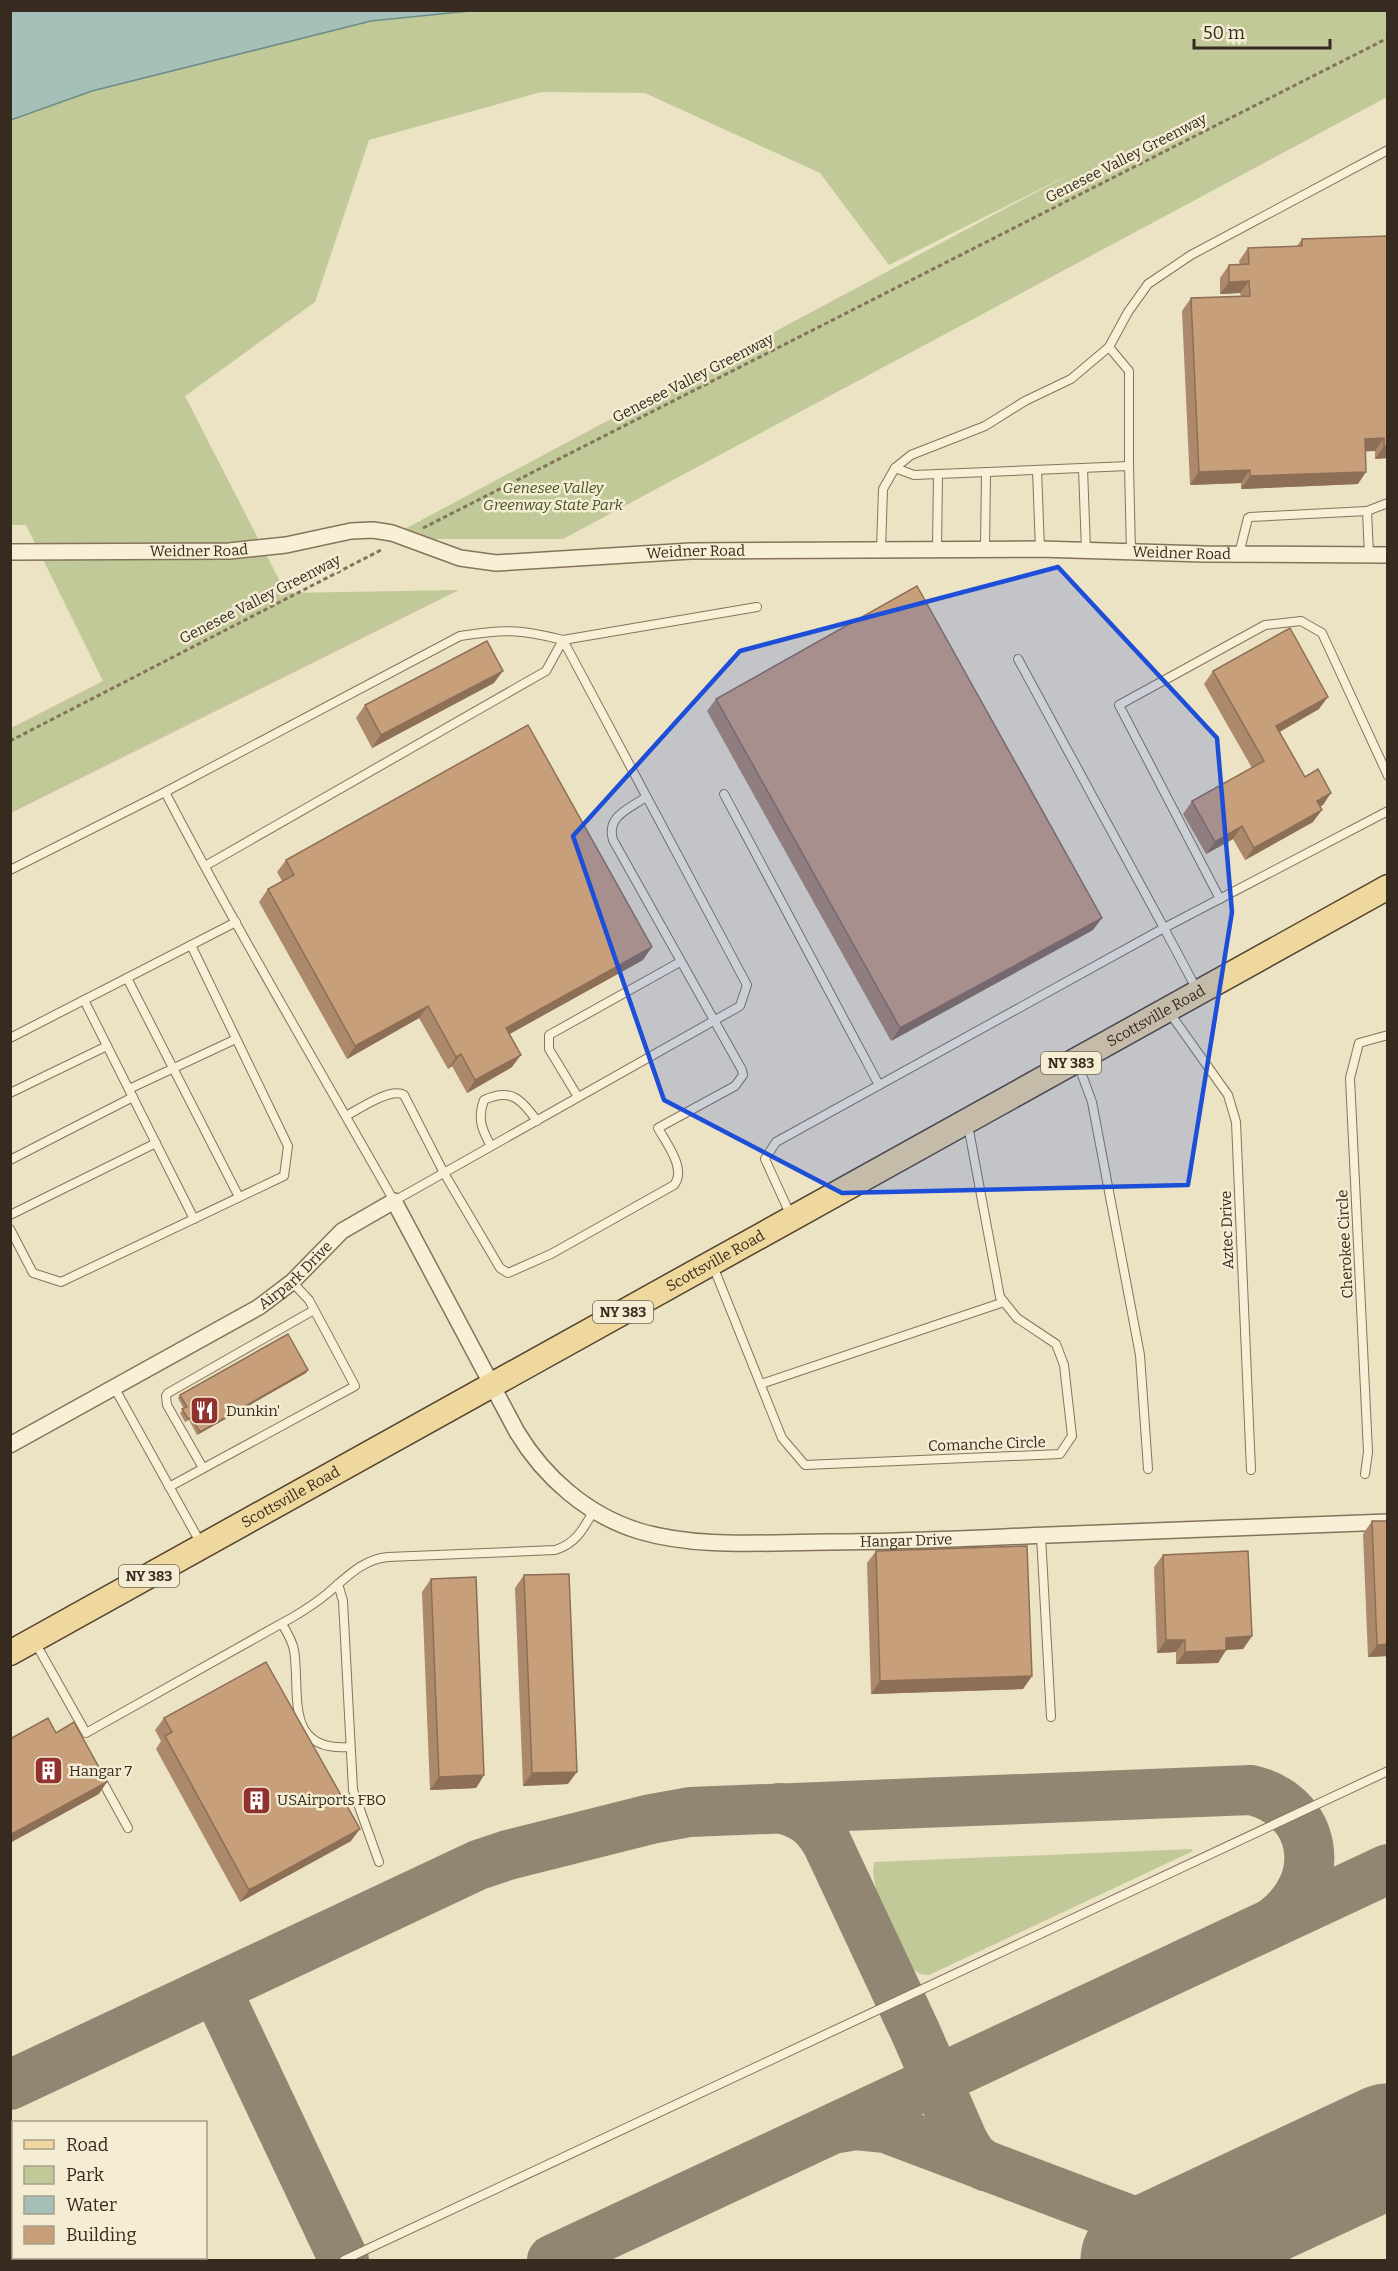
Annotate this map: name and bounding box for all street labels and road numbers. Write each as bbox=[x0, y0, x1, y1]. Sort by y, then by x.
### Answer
street label: Genesee Valley Greenway bbox=[1042, 109, 1210, 207]
street label: Genesee Valley Greenway bbox=[609, 329, 777, 427]
street label: Weidner Road bbox=[150, 540, 249, 560]
street label: Weidner Road bbox=[646, 542, 745, 563]
street label: Weidner Road bbox=[1132, 543, 1231, 563]
street label: Genesee Valley Greenway bbox=[176, 550, 344, 648]
street label: Scottsville Road bbox=[1103, 981, 1208, 1051]
road number: NY 383 bbox=[1041, 1052, 1101, 1074]
street label: Cherokee Circle bbox=[1333, 1189, 1357, 1299]
street label: Aztec Drive bbox=[1217, 1190, 1237, 1270]
street label: Scottsville Road bbox=[663, 1226, 768, 1296]
street label: Airpark Drive bbox=[255, 1237, 336, 1313]
road number: NY 383 bbox=[593, 1301, 653, 1323]
street label: Comanche Circle bbox=[928, 1433, 1046, 1455]
street label: Scottsville Road bbox=[238, 1462, 343, 1532]
street label: Hangar Drive bbox=[860, 1530, 953, 1551]
road number: NY 383 bbox=[119, 1565, 179, 1587]

